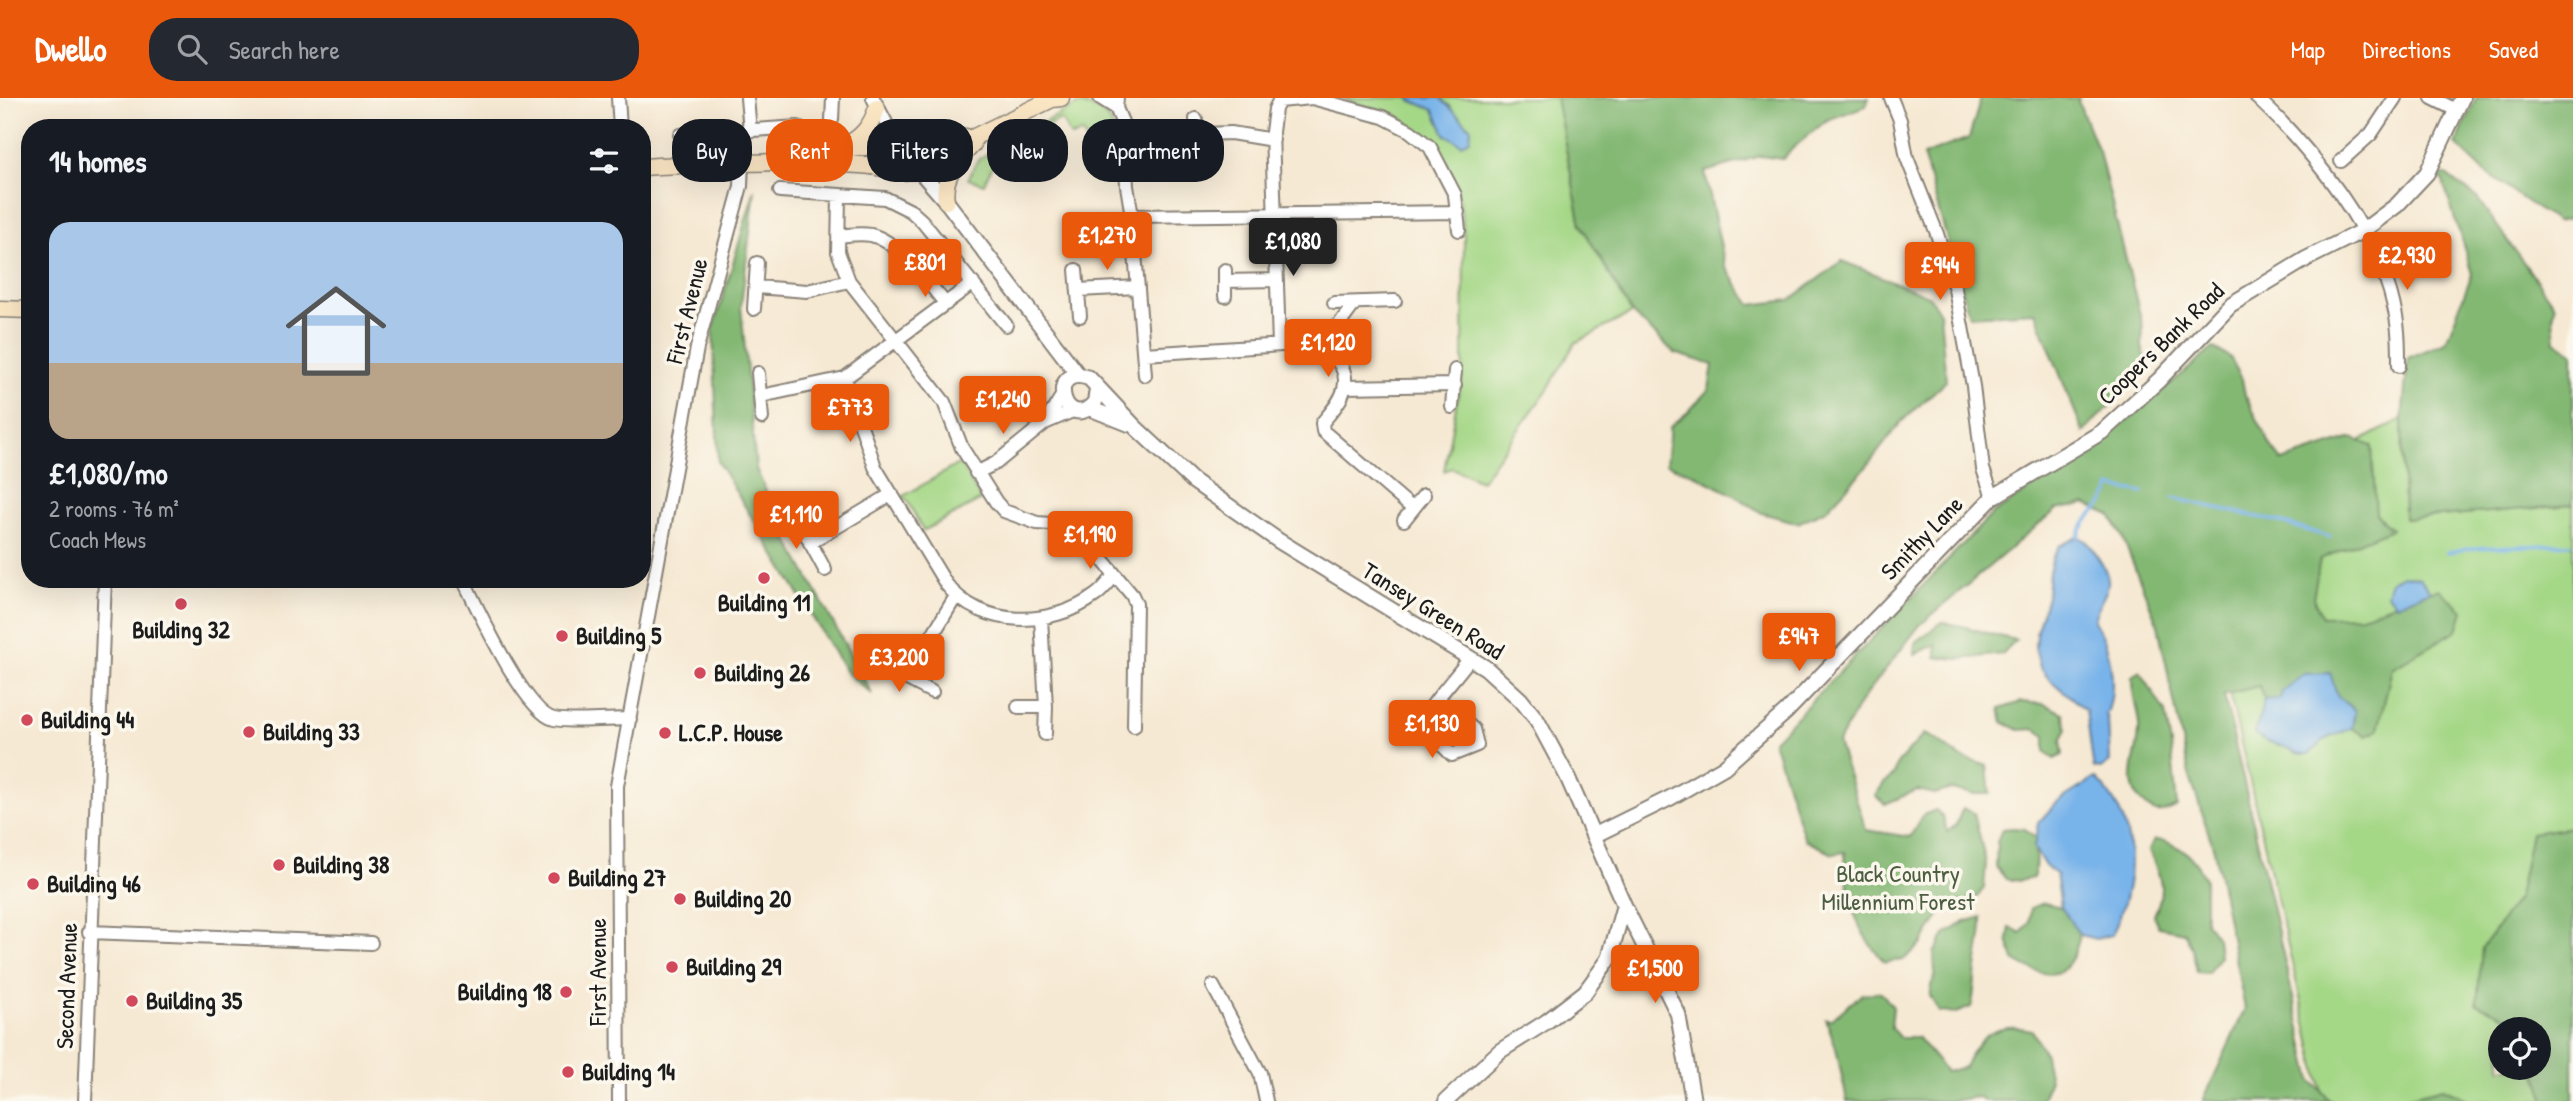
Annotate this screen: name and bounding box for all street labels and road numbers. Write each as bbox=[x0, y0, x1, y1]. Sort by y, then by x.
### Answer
street label: First Avenue bbox=[657, 254, 715, 368]
street label: Coopers Bank Road bbox=[2090, 275, 2230, 412]
street label: Smithy Lane bbox=[1873, 488, 1970, 586]
street label: Tansey Green Road bbox=[1357, 554, 1511, 667]
street label: First Avenue bbox=[581, 918, 613, 1027]
street label: Second Avenue bbox=[48, 922, 84, 1050]

